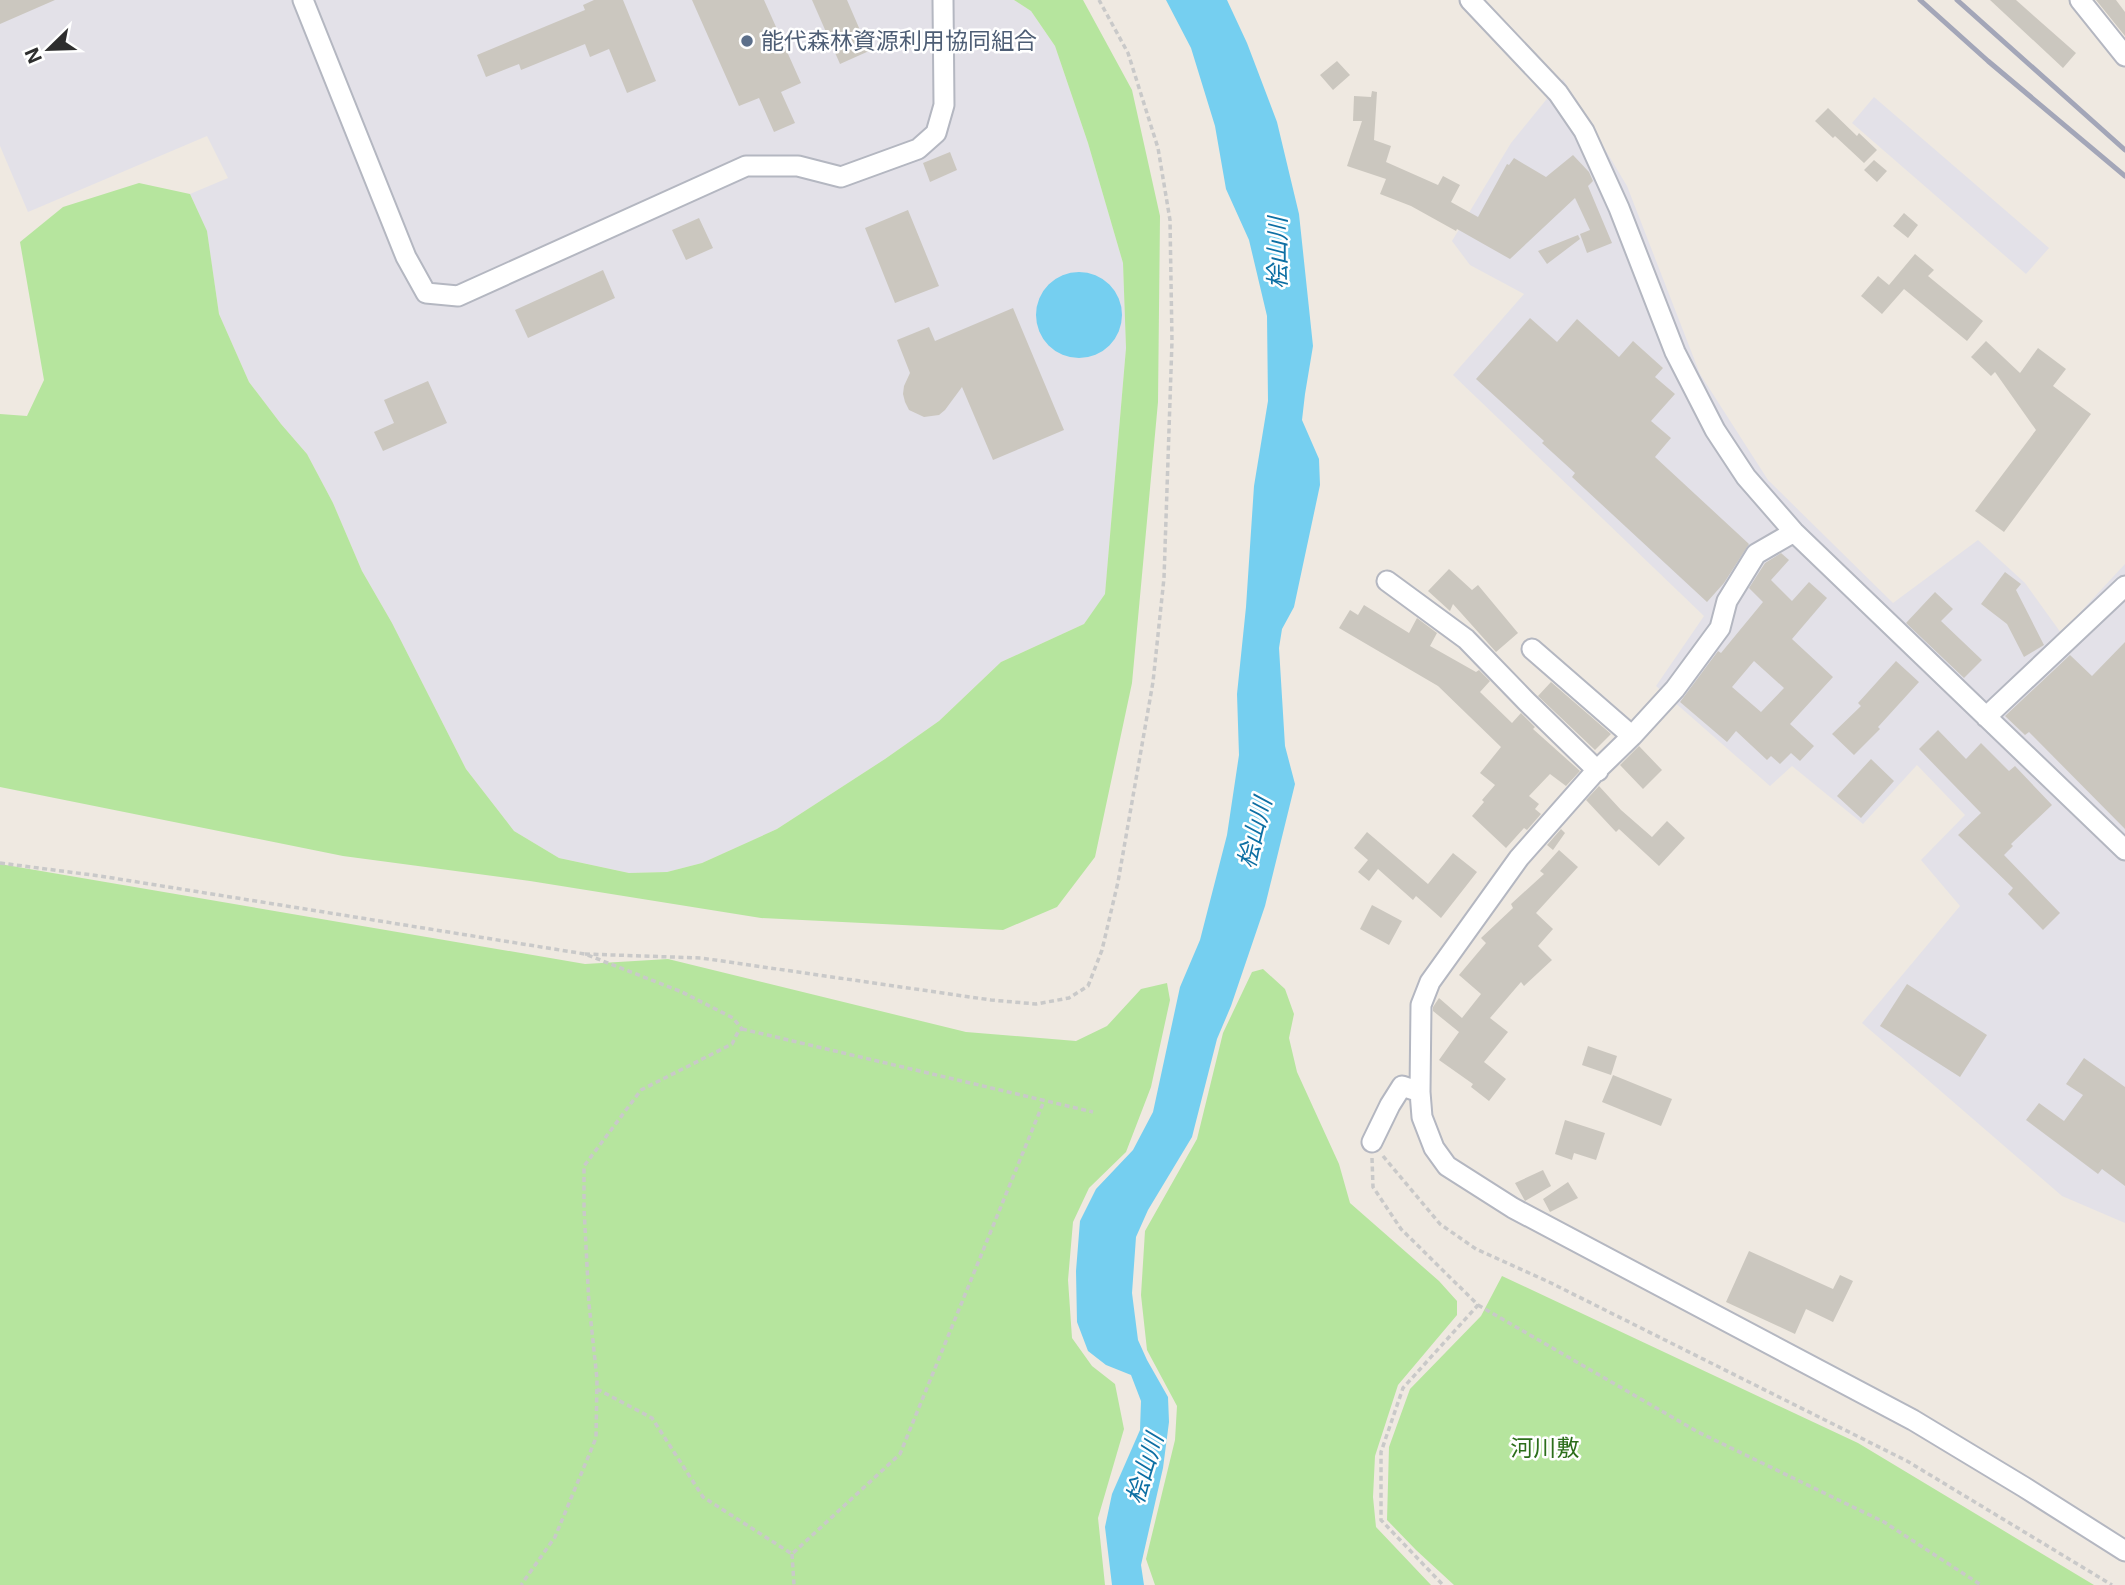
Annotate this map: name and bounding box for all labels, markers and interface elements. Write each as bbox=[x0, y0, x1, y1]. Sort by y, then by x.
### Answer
north arrow bbox=[14, 14, 84, 84]
place label: 能代森林資源利用協同組合 bbox=[761, 27, 1037, 55]
marker: 能代森林資源利用協同組合 bbox=[739, 33, 755, 49]
text: N bbox=[20, 44, 47, 67]
water label: 桧山川 bbox=[1263, 214, 1292, 289]
water label: 桧山川 bbox=[1232, 792, 1278, 871]
water label: 桧山川 bbox=[1120, 1427, 1170, 1508]
park label: 河川敷 bbox=[1511, 1434, 1580, 1462]

